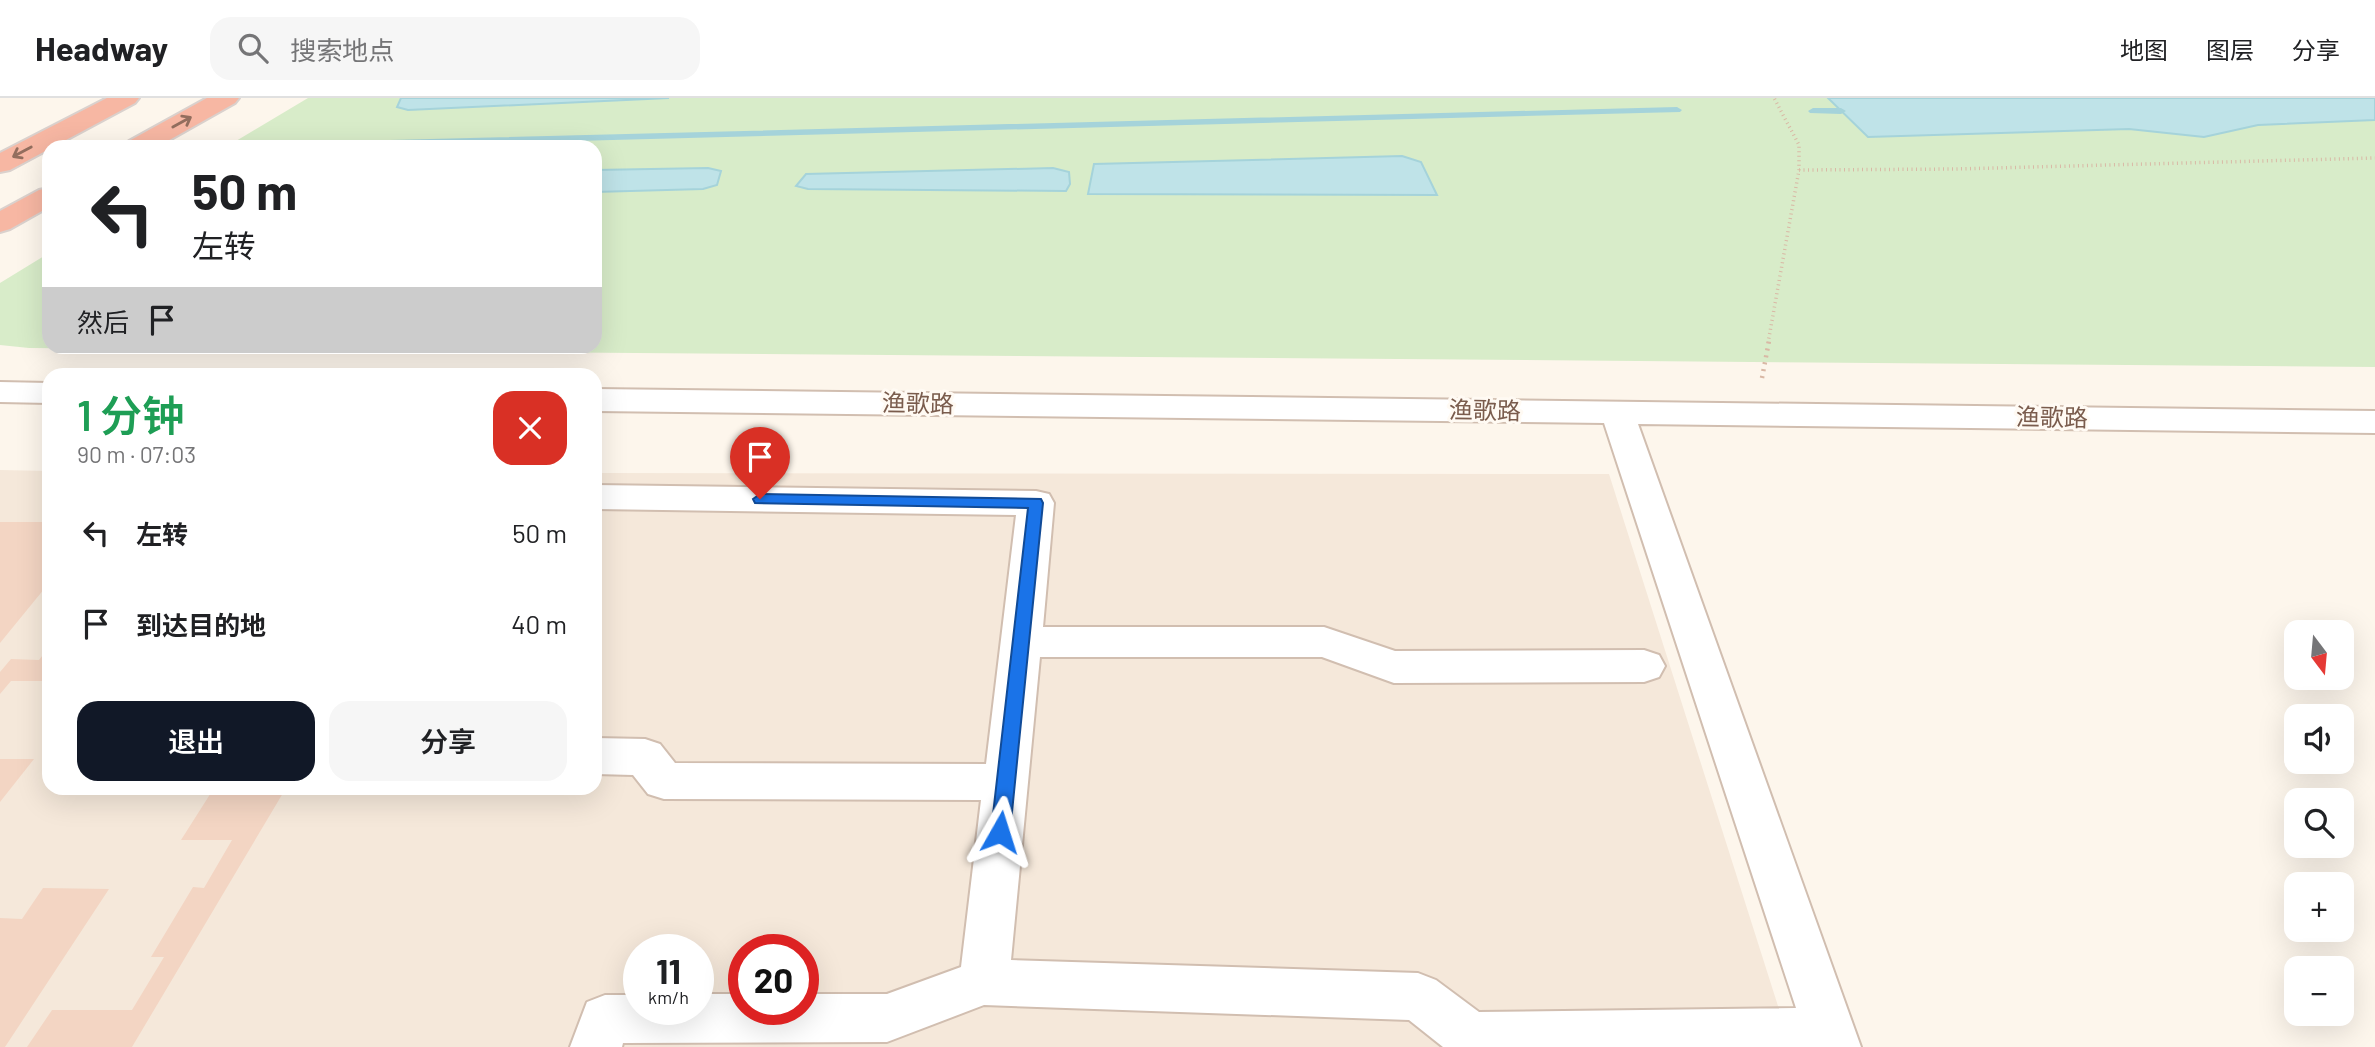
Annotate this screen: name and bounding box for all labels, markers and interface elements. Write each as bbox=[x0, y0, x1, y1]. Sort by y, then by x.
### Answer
search box bbox=[210, 17, 700, 80]
text: Headway bbox=[35, 28, 168, 68]
icon: search bbox=[234, 29, 272, 67]
text: 搜索地点 bbox=[290, 34, 394, 65]
text: 地图 bbox=[2120, 35, 2168, 64]
text: 图层 bbox=[2206, 35, 2254, 64]
text: 分享 bbox=[2292, 35, 2340, 64]
one-way arrow bbox=[172, 115, 192, 129]
one-way arrow bbox=[12, 146, 33, 159]
text: 50 m bbox=[192, 161, 297, 220]
icon: left bbox=[77, 168, 168, 259]
text: 左转 bbox=[192, 226, 256, 264]
icon: arrive bbox=[143, 301, 181, 339]
text: 然后 bbox=[77, 306, 129, 337]
street label: 渔歌路 bbox=[882, 387, 954, 418]
text: 1 分钟 bbox=[77, 389, 184, 439]
button: close bbox=[493, 391, 567, 465]
street label: 渔歌路 bbox=[1449, 394, 1521, 425]
street label: 渔歌路 bbox=[2016, 401, 2088, 432]
pin bbox=[730, 427, 790, 499]
icon: arrive bbox=[741, 438, 779, 476]
text: 90 m · 07:03 bbox=[77, 440, 196, 468]
icon: left bbox=[77, 514, 115, 552]
text: 50 m bbox=[512, 517, 567, 548]
text: 左转 bbox=[136, 518, 188, 549]
icon: arrive bbox=[77, 605, 115, 643]
text: 40 m bbox=[511, 608, 567, 639]
text: 到达目的地 bbox=[136, 609, 266, 640]
north arrow bbox=[2284, 620, 2354, 690]
map controls bbox=[2284, 620, 2354, 1026]
button: 退出 bbox=[77, 701, 315, 781]
button: 分享 bbox=[329, 701, 567, 781]
button: sound bbox=[2284, 704, 2354, 774]
button: search bbox=[2284, 788, 2354, 858]
position arrow bbox=[963, 795, 1037, 869]
button: + bbox=[2284, 872, 2354, 942]
speed limit sign: 20 bbox=[728, 934, 819, 1025]
text: 11 bbox=[656, 949, 681, 991]
button: − bbox=[2284, 956, 2354, 1026]
text: km/h bbox=[648, 986, 689, 1008]

